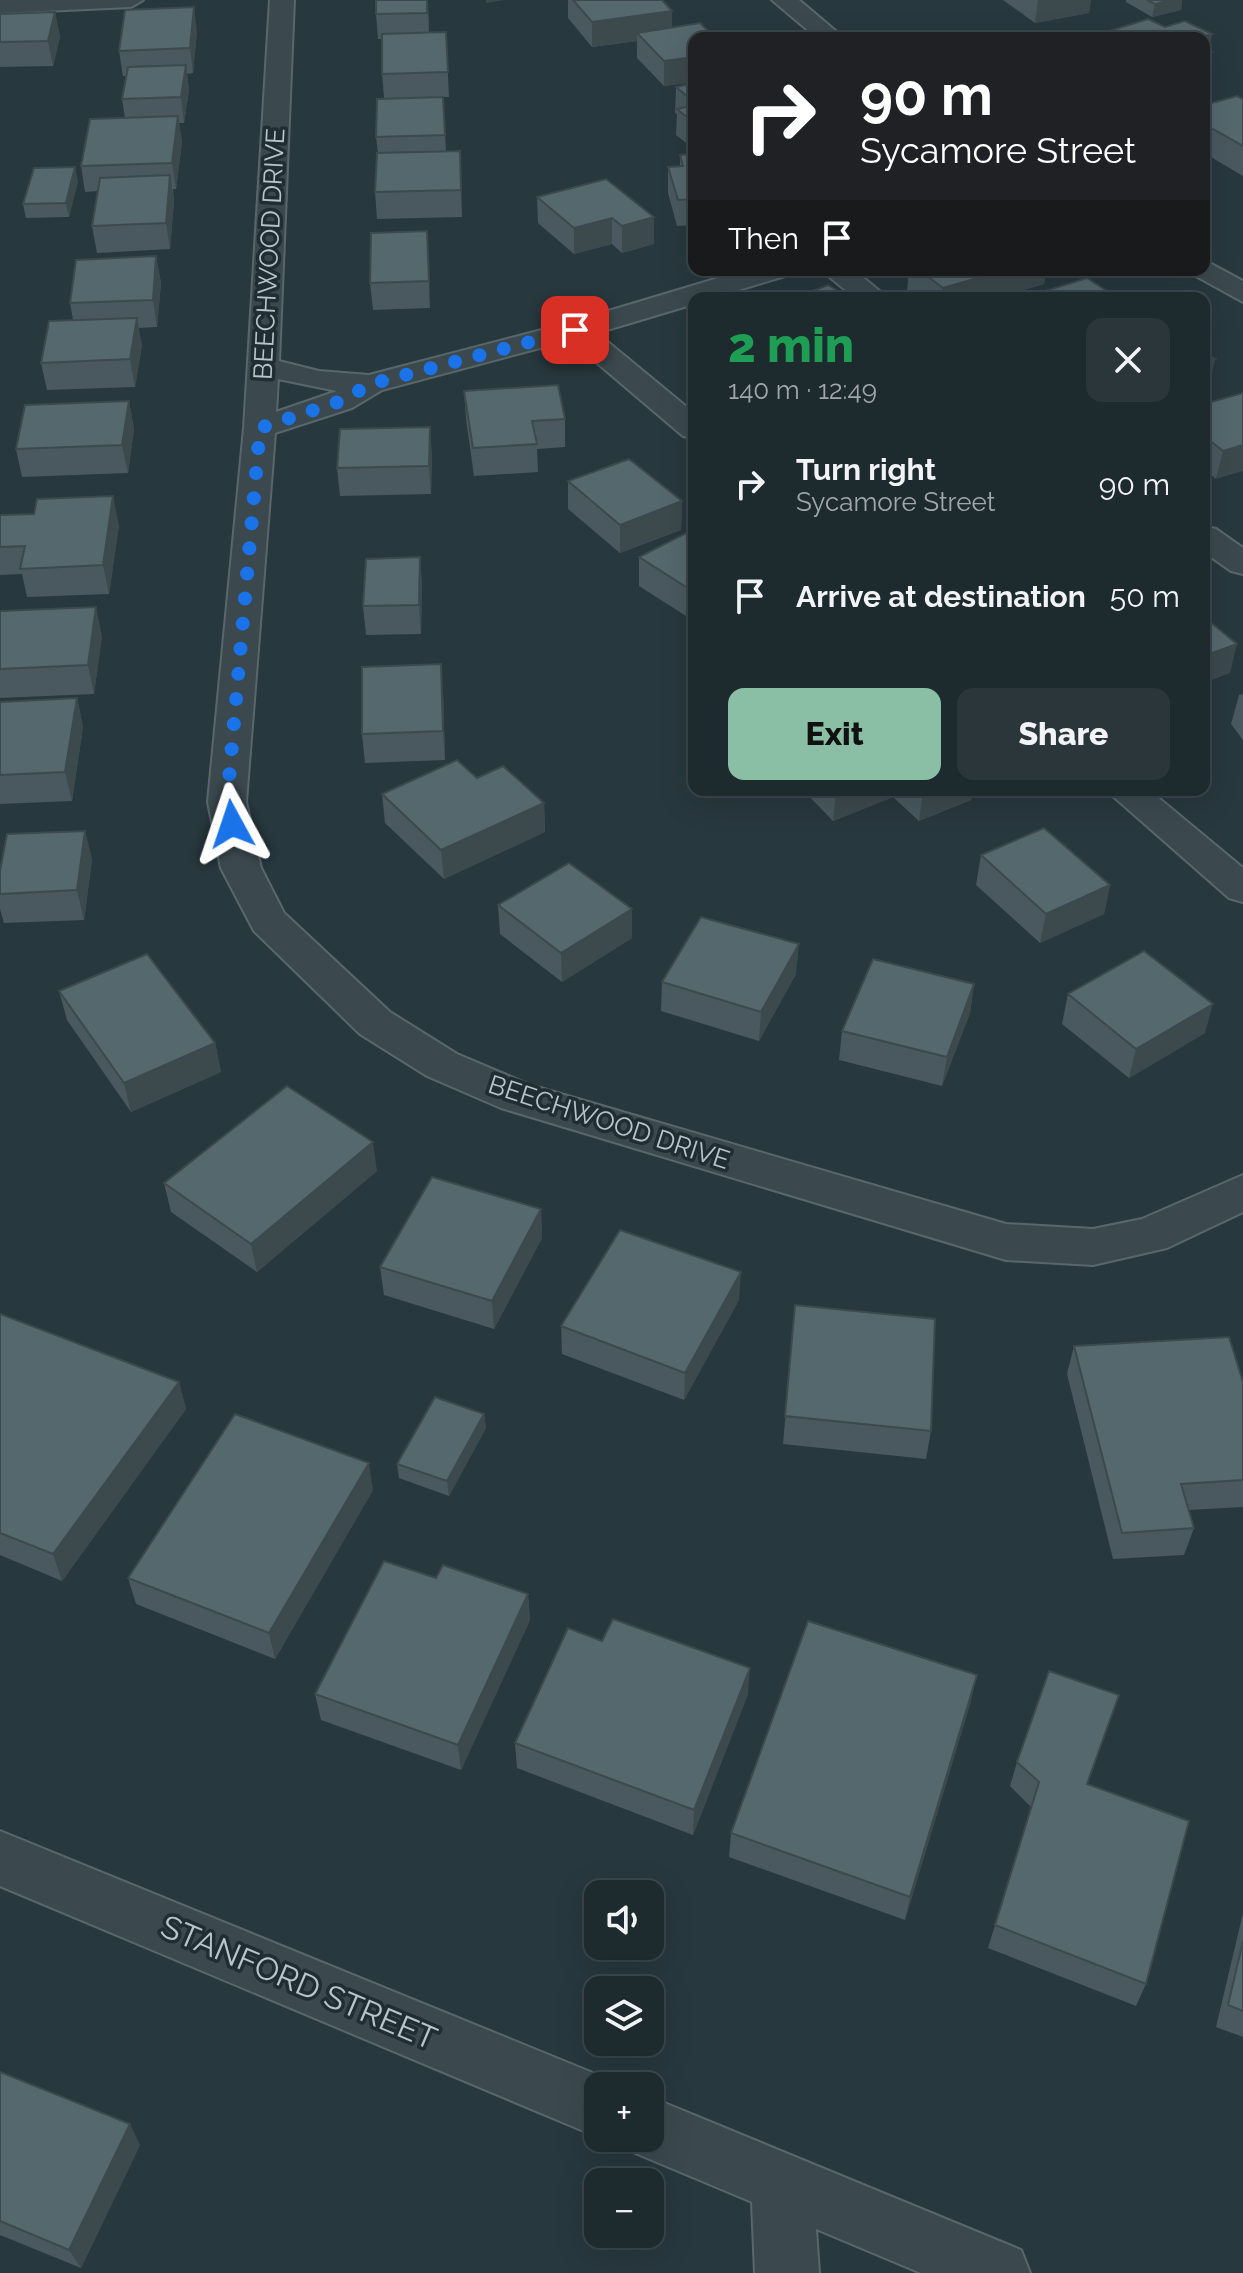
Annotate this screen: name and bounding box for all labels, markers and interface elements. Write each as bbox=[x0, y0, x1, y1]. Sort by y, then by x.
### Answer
text: 90 m bbox=[860, 62, 993, 128]
icon: right bbox=[728, 64, 832, 168]
street label: BEECHWOOD DRIVE bbox=[247, 127, 291, 381]
text: Sycamore Street bbox=[860, 129, 1136, 171]
icon: arrive bbox=[815, 216, 859, 260]
text: Then bbox=[728, 221, 799, 256]
pin bbox=[541, 296, 609, 364]
icon: arrive bbox=[553, 308, 597, 352]
text: 2 min bbox=[728, 317, 854, 373]
button: close bbox=[1086, 318, 1170, 402]
text: 140 m · 12:49 bbox=[728, 375, 877, 405]
text: Turn right bbox=[796, 452, 936, 487]
icon: right bbox=[728, 462, 772, 506]
text: 90 m bbox=[1099, 467, 1170, 502]
text: Sycamore Street bbox=[796, 487, 995, 517]
icon: arrive bbox=[728, 574, 772, 618]
text: Arrive at destination bbox=[796, 579, 1086, 614]
text: 50 m bbox=[1110, 579, 1180, 614]
button: Exit bbox=[728, 688, 941, 780]
button: Share bbox=[957, 688, 1170, 780]
position arrow bbox=[190, 782, 274, 866]
street label: BEECHWOOD DRIVE bbox=[485, 1069, 733, 1175]
map controls bbox=[584, 1880, 664, 2248]
button: sound bbox=[584, 1880, 664, 1960]
street label: STANFORD STREET bbox=[156, 1907, 442, 2057]
button: layers bbox=[584, 1976, 664, 2056]
button: + bbox=[584, 2072, 664, 2152]
button: − bbox=[584, 2168, 664, 2248]

